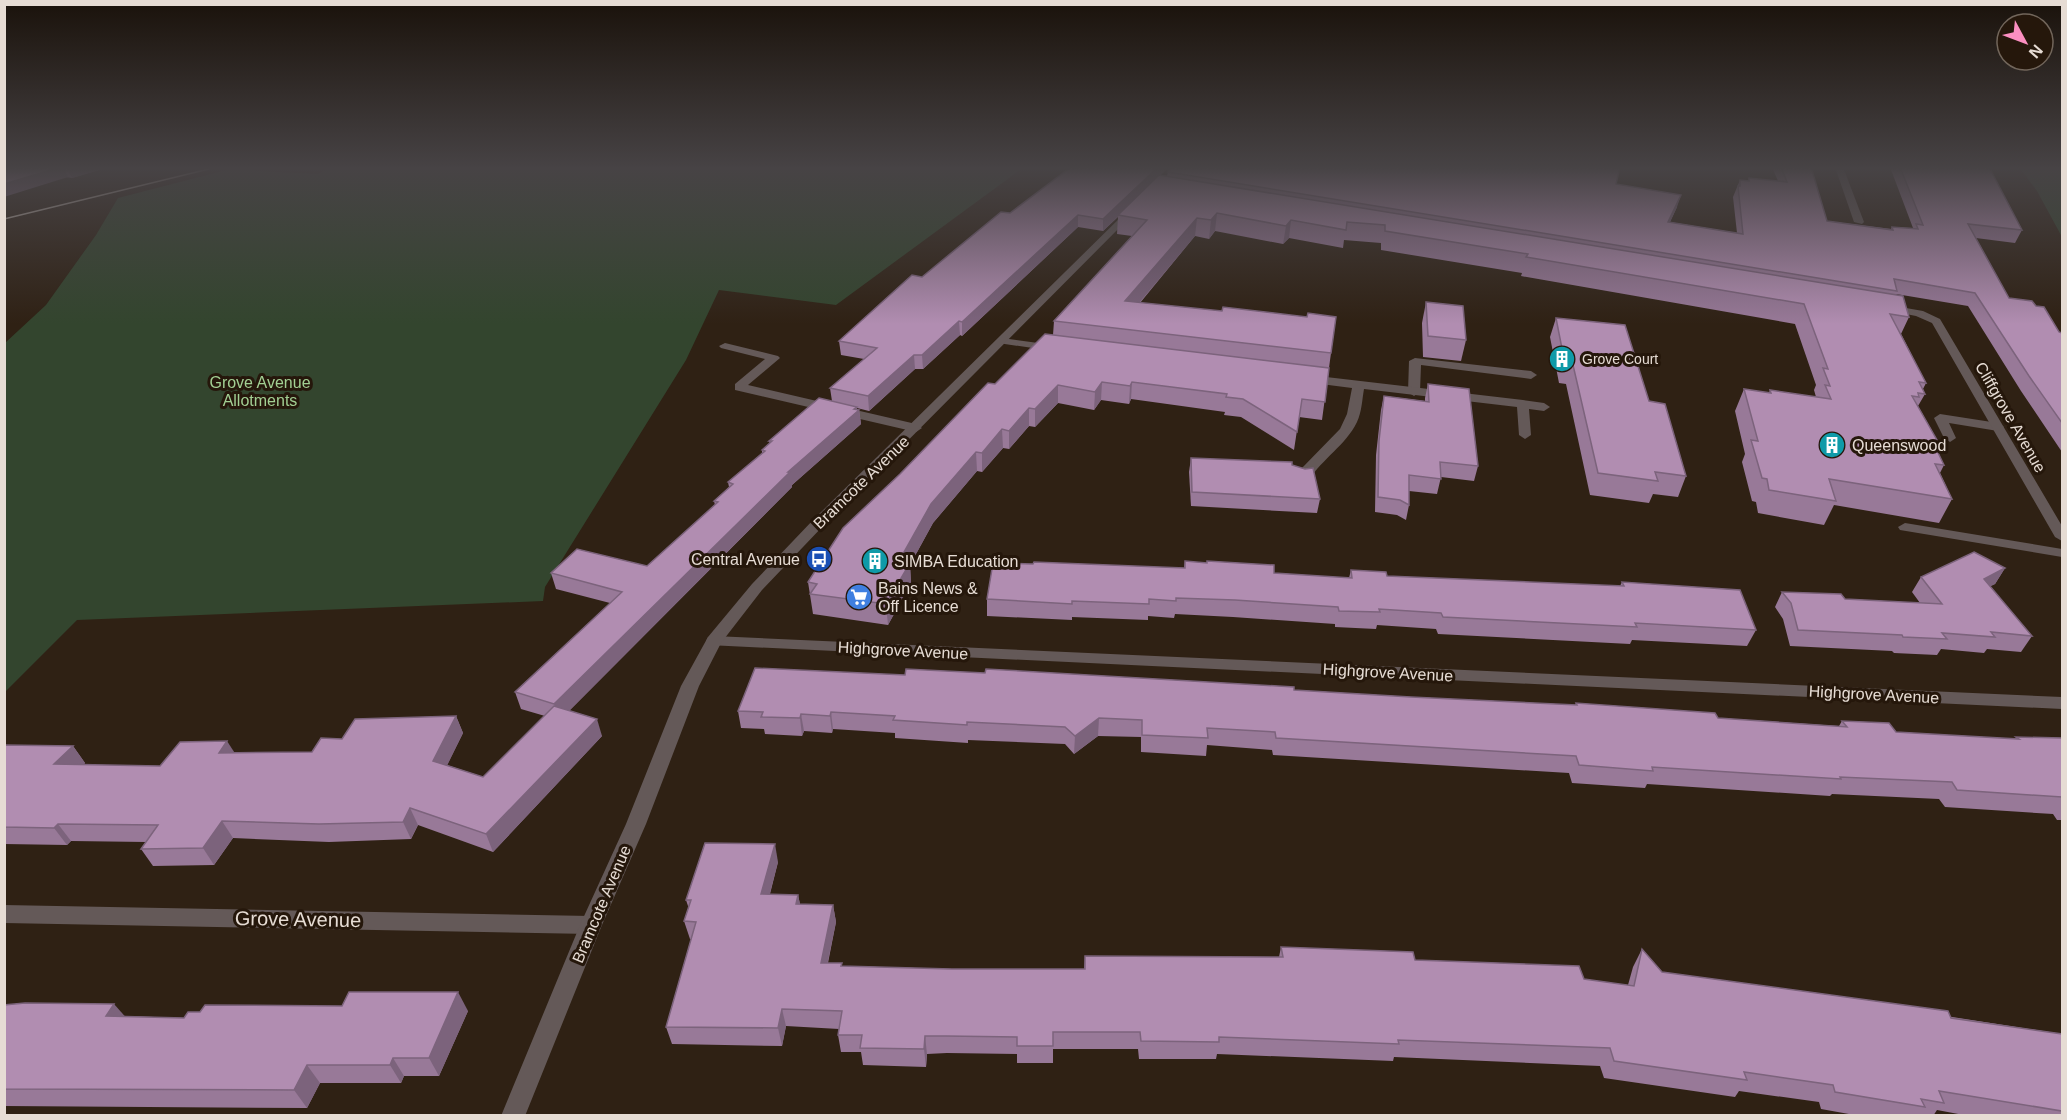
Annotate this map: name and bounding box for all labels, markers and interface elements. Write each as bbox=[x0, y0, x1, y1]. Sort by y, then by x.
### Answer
north arrow bbox=[1995, 12, 2055, 72]
text: N bbox=[2026, 42, 2046, 61]
building icon: Grove Court bbox=[1547, 344, 1577, 374]
place label: Grove Court bbox=[1582, 351, 1658, 367]
street label: Cliffgrove Avenue bbox=[1972, 359, 2049, 476]
park label: Grove Avenue Allotments bbox=[209, 374, 311, 409]
building icon: Queenswood bbox=[1817, 430, 1847, 460]
street label: Bramcote Avenue bbox=[810, 432, 913, 532]
place label: Queenswood bbox=[1852, 437, 1946, 454]
bus stop icon: Central Avenue bbox=[804, 544, 834, 574]
building icon: SIMBA Education bbox=[860, 546, 890, 576]
place label: Central Avenue bbox=[691, 551, 800, 568]
place label: SIMBA Education bbox=[894, 553, 1019, 570]
place label: Bains News & Off Licence bbox=[878, 580, 978, 615]
supermarket icon: Bains News & Off Licence bbox=[844, 582, 874, 612]
street label: Highgrove Avenue bbox=[837, 639, 969, 662]
street label: Highgrove Avenue bbox=[1322, 661, 1454, 684]
street label: Highgrove Avenue bbox=[1808, 683, 1940, 706]
street label: Bramcote Avenue bbox=[569, 843, 634, 966]
street label: Grove Avenue bbox=[235, 907, 361, 931]

